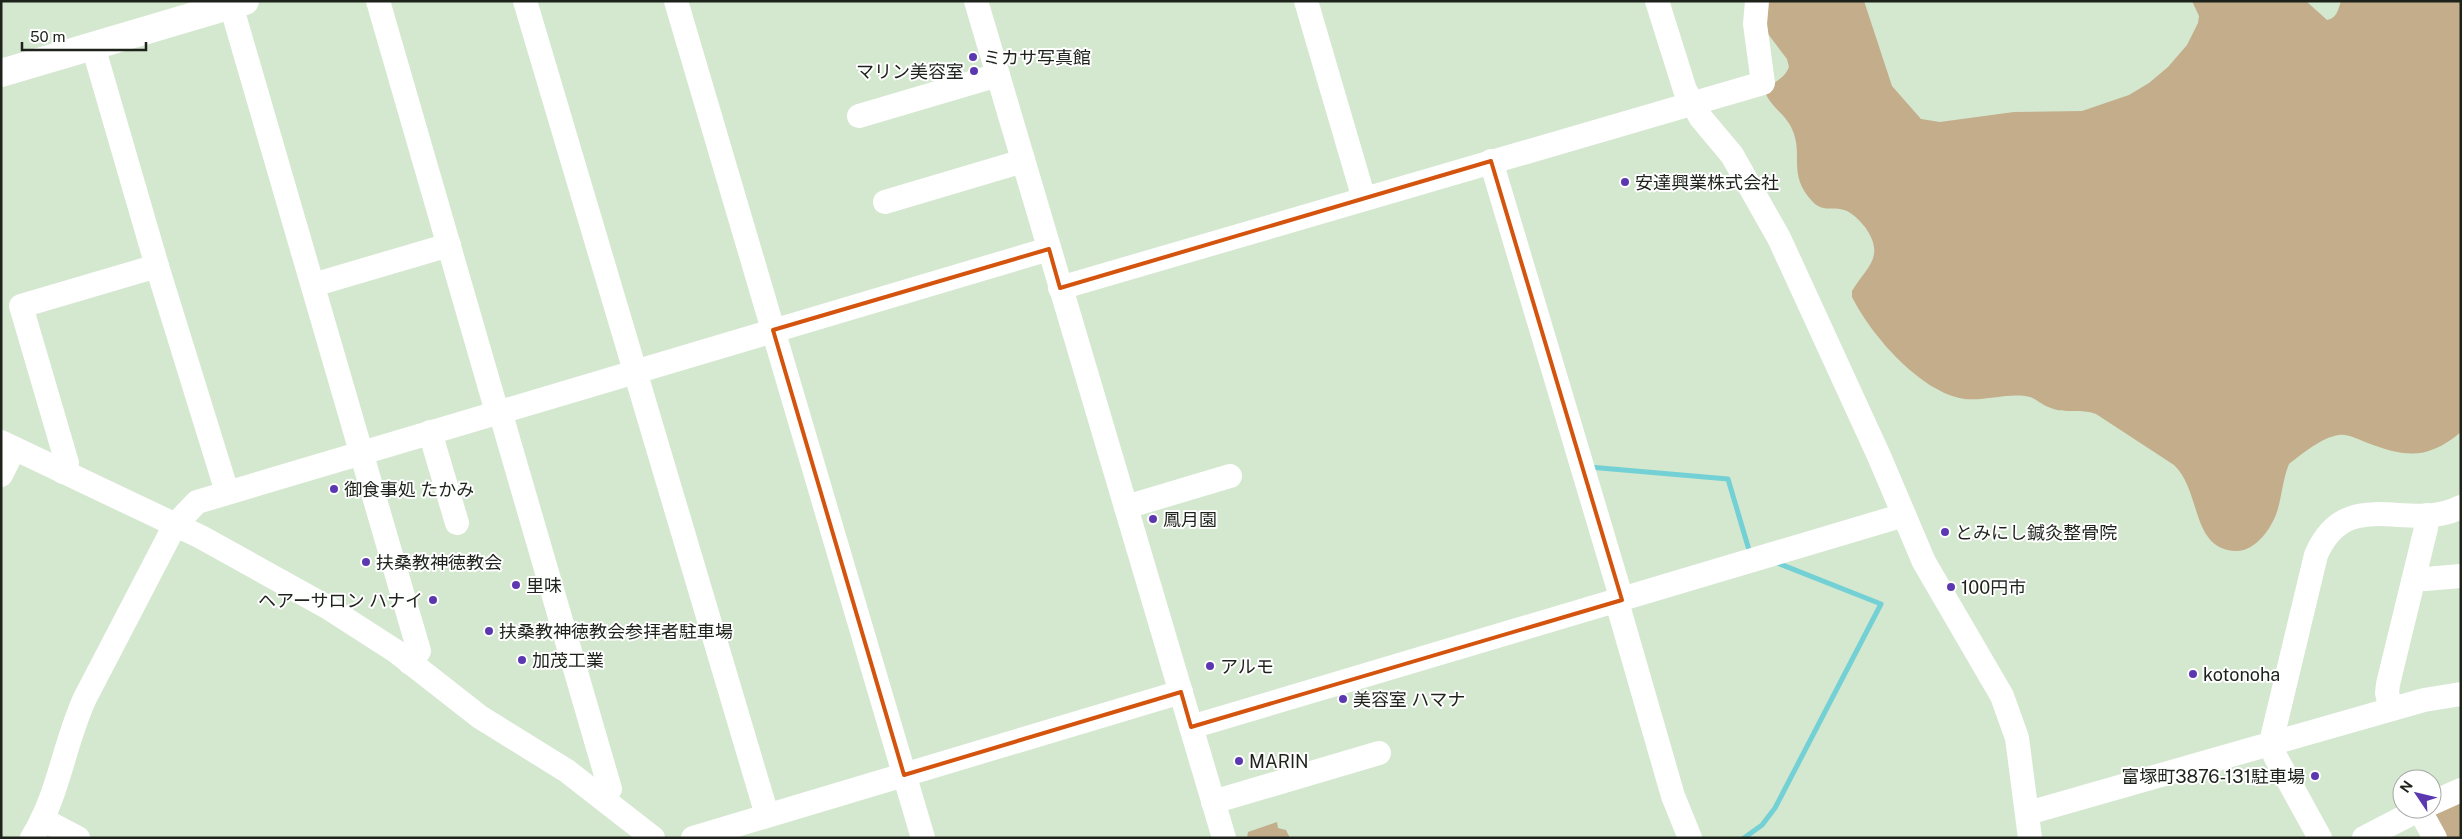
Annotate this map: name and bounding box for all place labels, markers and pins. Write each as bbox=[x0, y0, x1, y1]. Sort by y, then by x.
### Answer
place label: ミカサ写真館 bbox=[983, 47, 1091, 68]
marker: ミカサ写真館 bbox=[967, 51, 979, 63]
place label: マリン美容室 bbox=[856, 61, 964, 82]
marker: マリン美容室 bbox=[968, 65, 980, 77]
place label: 安達興業株式会社 bbox=[1635, 172, 1779, 193]
marker: 安達興業株式会社 bbox=[1619, 176, 1631, 188]
place label: 御食事処 たかみ bbox=[344, 479, 474, 500]
marker: 御食事処 たかみ bbox=[328, 483, 340, 495]
place label: 鳳月園 bbox=[1163, 509, 1217, 530]
marker: 鳳月園 bbox=[1147, 513, 1159, 525]
place label: とみにし鍼灸整骨院 bbox=[1955, 522, 2117, 543]
marker: とみにし鍼灸整骨院 bbox=[1939, 526, 1951, 538]
place label: 扶桑教神徳教会 bbox=[376, 552, 502, 573]
marker: 扶桑教神徳教会 bbox=[360, 556, 372, 568]
place label: 里味 bbox=[526, 575, 562, 596]
place label: 100円市 bbox=[1961, 577, 2026, 598]
marker: 里味 bbox=[510, 579, 522, 591]
marker: 100円市 bbox=[1945, 581, 1957, 593]
place label: ヘアーサロン ハナイ bbox=[258, 590, 423, 611]
marker: ヘアーサロン ハナイ bbox=[427, 594, 439, 606]
place label: 扶桑教神徳教会参拝者駐車場 bbox=[499, 621, 733, 642]
marker: 扶桑教神徳教会参拝者駐車場 bbox=[483, 625, 495, 637]
place label: 加茂工業 bbox=[532, 650, 604, 671]
marker: 加茂工業 bbox=[516, 654, 528, 666]
place label: アルモ bbox=[1220, 656, 1274, 677]
marker: アルモ bbox=[1204, 660, 1216, 672]
place label: kotonoha bbox=[2203, 664, 2280, 685]
marker: kotonoha bbox=[2187, 668, 2199, 680]
place label: 美容室 ハマナ bbox=[1353, 689, 1465, 710]
marker: 美容室 ハマナ bbox=[1337, 693, 1349, 705]
place label: MARIN bbox=[1249, 751, 1309, 772]
marker: MARIN bbox=[1233, 755, 1245, 767]
place label: 富塚町3876-131駐車場 bbox=[2121, 766, 2305, 787]
marker: 富塚町3876-131駐車場 bbox=[2309, 770, 2321, 782]

